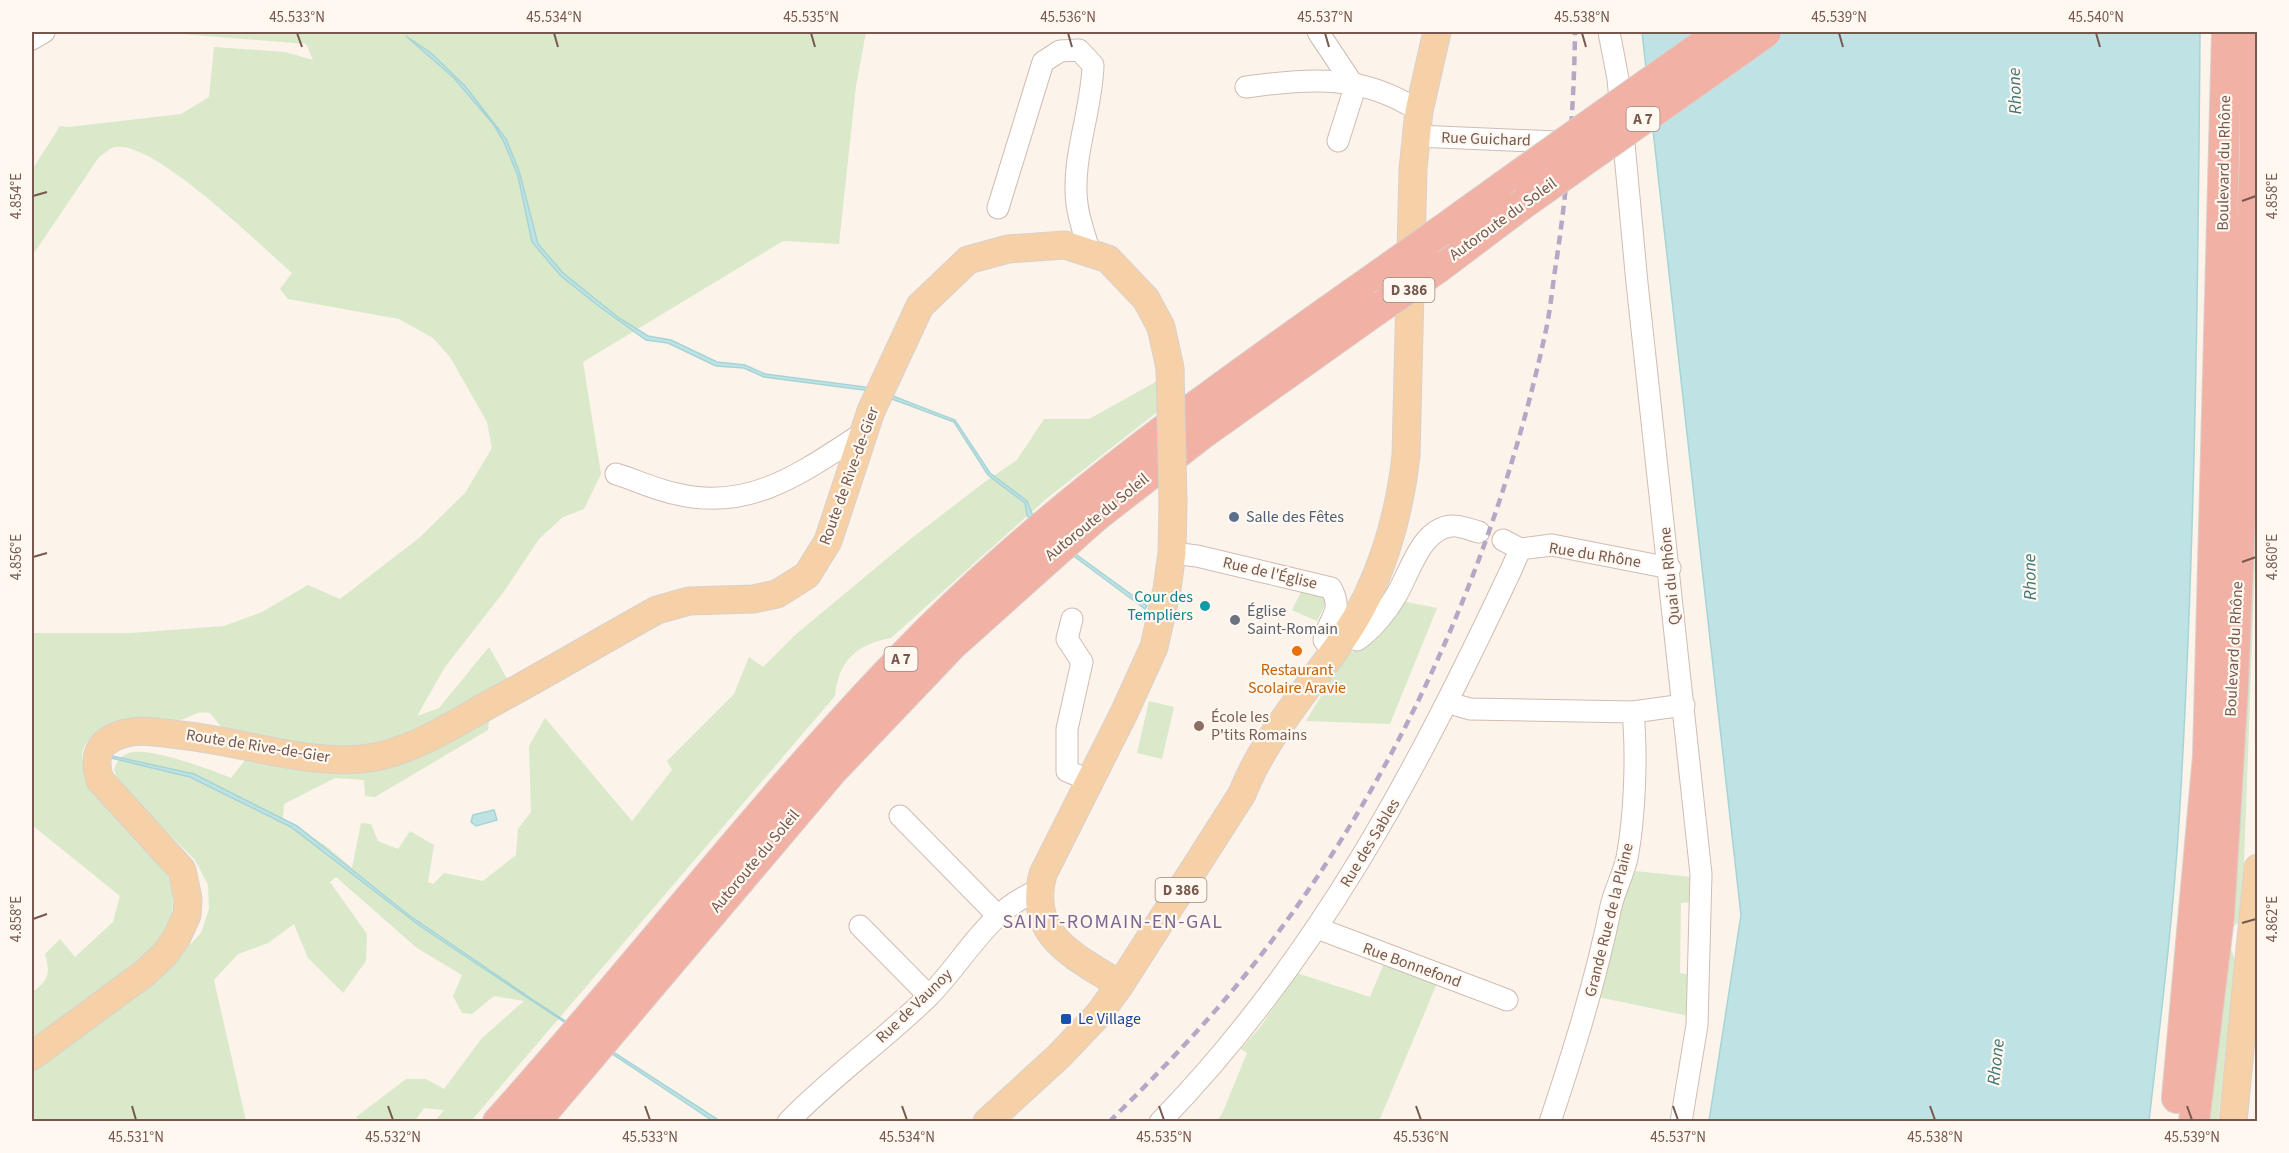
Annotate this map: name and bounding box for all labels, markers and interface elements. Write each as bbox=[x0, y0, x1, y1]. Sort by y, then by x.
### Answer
text: 45.533°N bbox=[269, 7, 325, 28]
text: 45.534°N bbox=[526, 7, 582, 28]
text: 45.535°N bbox=[783, 7, 839, 28]
text: 45.536°N bbox=[1040, 7, 1096, 28]
text: 45.537°N bbox=[1297, 7, 1353, 28]
text: 45.538°N bbox=[1554, 7, 1610, 28]
text: 45.539°N bbox=[1811, 7, 1867, 28]
text: 45.540°N bbox=[2068, 7, 2124, 28]
water label: Rhone bbox=[2002, 67, 2028, 115]
street label: Boulevard du Rhône bbox=[2212, 95, 2236, 231]
road number: A 7 bbox=[1626, 107, 1660, 131]
street label: Rue Guichard bbox=[1441, 126, 1531, 152]
street label: Autoroute du Soleil bbox=[1445, 172, 1561, 266]
text: 4.854°E bbox=[6, 173, 27, 219]
text: 4.858°E bbox=[2262, 173, 2283, 219]
road number: D 386 bbox=[1384, 278, 1434, 302]
street label: Route de Rive-de-Gier bbox=[814, 403, 884, 548]
street label: Autoroute du Soleil bbox=[1040, 468, 1154, 566]
place label: Salle des Fêtes bbox=[1246, 506, 1344, 528]
marker: Salle des Fêtes bbox=[1227, 510, 1241, 524]
street label: Quai du Rhône bbox=[1654, 526, 1686, 626]
text: 4.856°E bbox=[6, 534, 27, 580]
text: 4.860°E bbox=[2262, 534, 2283, 580]
street label: Rue du Rhône bbox=[1547, 537, 1643, 573]
street label: Rue de l'Église bbox=[1221, 551, 1319, 595]
water label: Rhone bbox=[2017, 553, 2043, 601]
street label: Boulevard du Rhône bbox=[2219, 581, 2249, 717]
place label: Cour des Templiers bbox=[1127, 586, 1193, 626]
marker: Cour des Templiers bbox=[1198, 599, 1212, 613]
place label: Église Saint-Romain bbox=[1247, 600, 1338, 640]
marker: Église Saint-Romain bbox=[1228, 613, 1242, 627]
marker: Restaurant Scolaire Aravie bbox=[1290, 644, 1304, 658]
road number: A 7 bbox=[884, 647, 918, 671]
place label: Restaurant Scolaire Aravie bbox=[1248, 659, 1346, 699]
place label: École les P'tits Romains bbox=[1211, 706, 1307, 746]
marker: École les P'tits Romains bbox=[1192, 719, 1206, 733]
street label: Route de Rive-de-Gier bbox=[184, 724, 332, 768]
street label: Rue des Sables bbox=[1335, 794, 1405, 891]
street label: Autoroute du Soleil bbox=[705, 805, 805, 917]
street label: Grande Rue de la Plaine bbox=[1579, 841, 1639, 999]
road number: D 386 bbox=[1156, 878, 1206, 902]
text: 4.858°E bbox=[6, 896, 27, 942]
text: 4.862°E bbox=[2262, 896, 2283, 942]
district label: SAINT-ROMAIN-EN-GAL bbox=[1003, 908, 1223, 936]
street label: Rue Bonnefond bbox=[1360, 937, 1464, 993]
street label: Rue de Vaunoy bbox=[871, 964, 957, 1048]
place label: Le Village bbox=[1078, 1008, 1141, 1030]
marker: Le Village bbox=[1059, 1012, 1073, 1026]
water label: Rhone bbox=[1981, 1037, 2011, 1087]
text: 45.531°N bbox=[108, 1127, 164, 1148]
text: 45.532°N bbox=[365, 1127, 421, 1148]
text: 45.533°N bbox=[622, 1127, 678, 1148]
text: 45.534°N bbox=[879, 1127, 935, 1148]
text: 45.535°N bbox=[1136, 1127, 1192, 1148]
text: 45.536°N bbox=[1393, 1127, 1449, 1148]
text: 45.537°N bbox=[1650, 1127, 1706, 1148]
text: 45.538°N bbox=[1907, 1127, 1963, 1148]
text: 45.539°N bbox=[2164, 1127, 2220, 1148]

